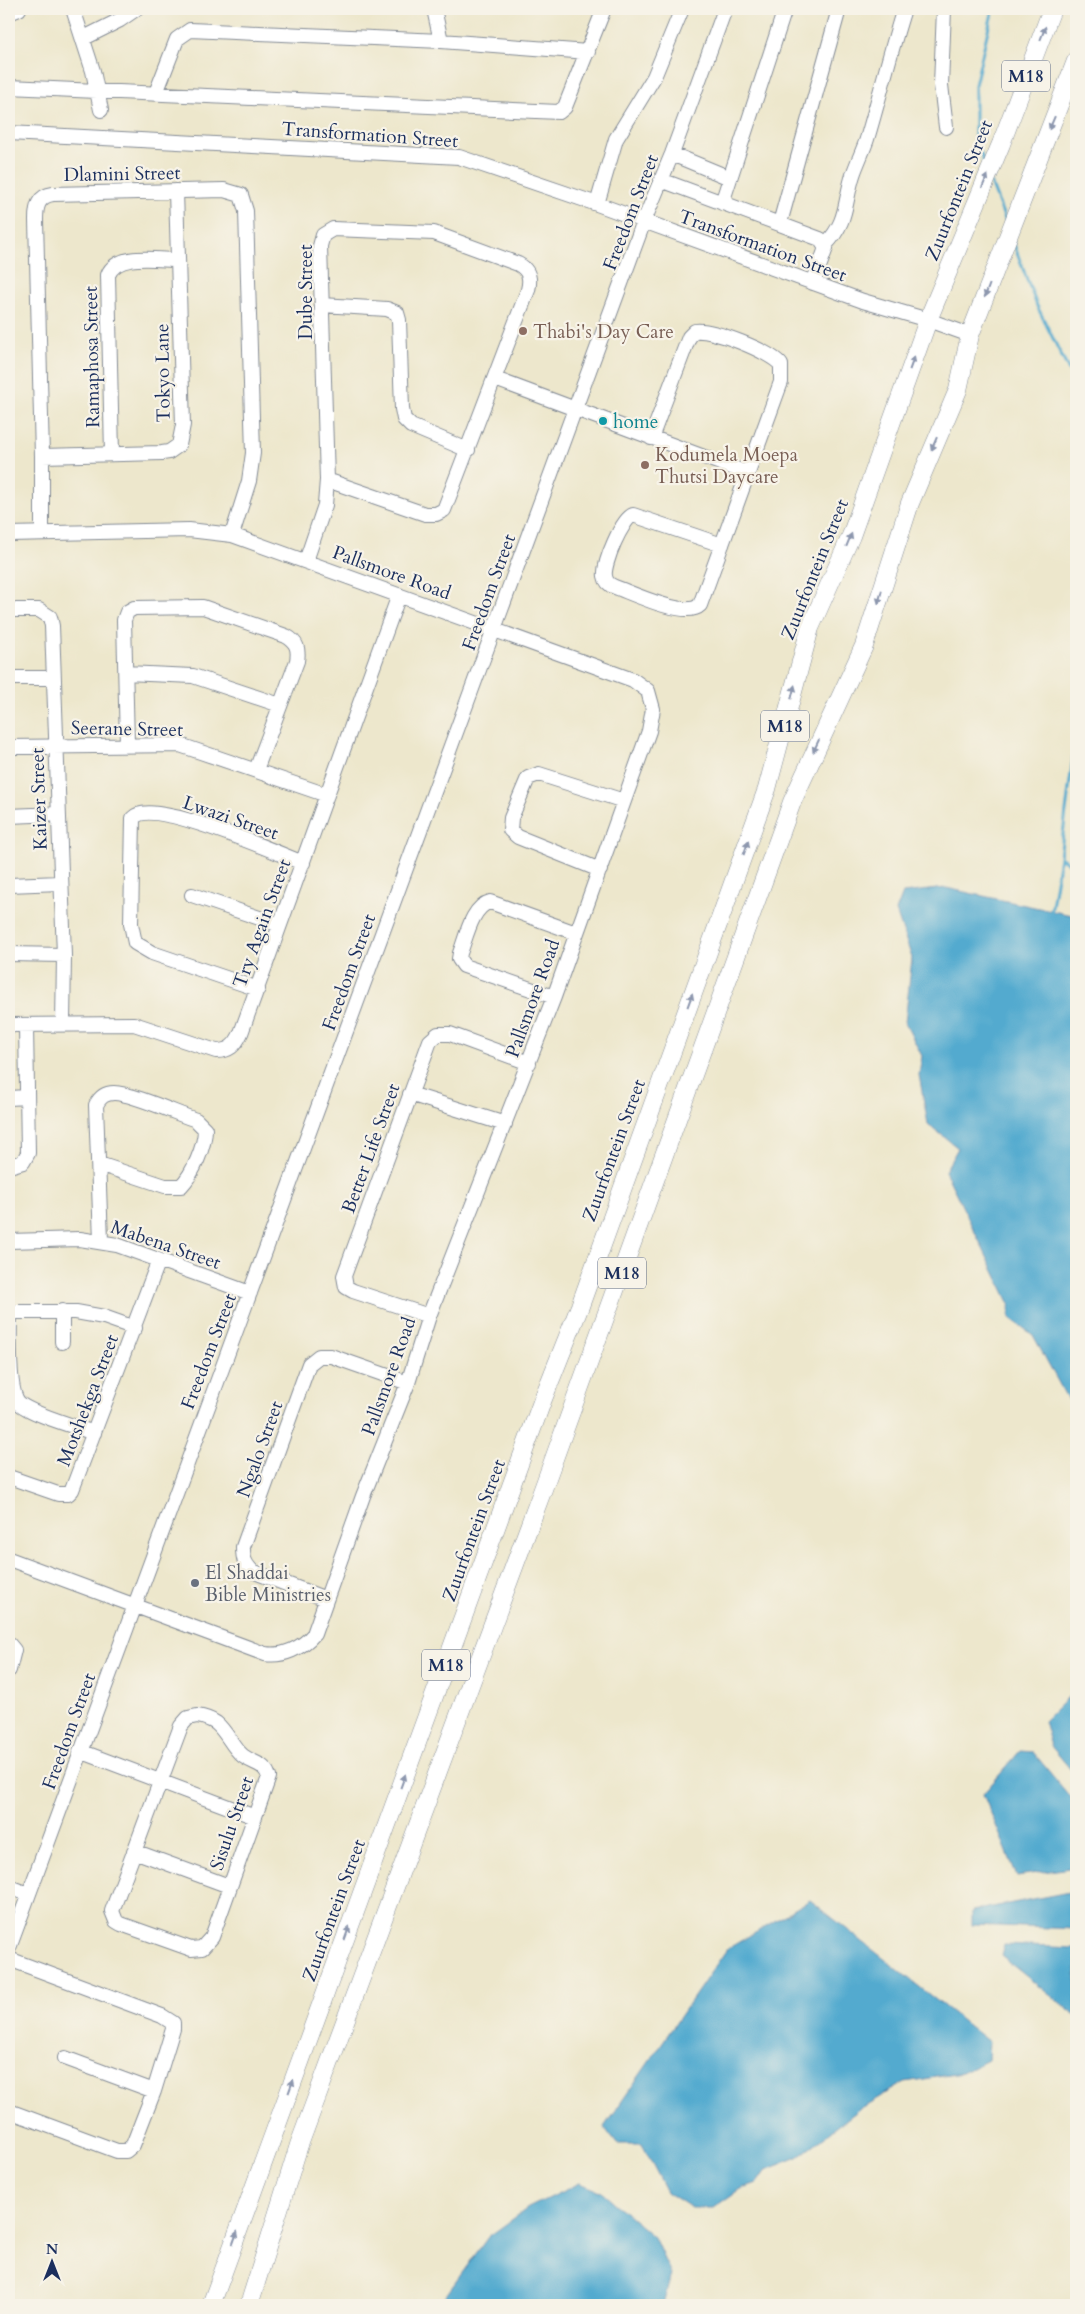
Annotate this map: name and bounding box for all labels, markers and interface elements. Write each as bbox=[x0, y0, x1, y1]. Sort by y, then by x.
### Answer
one-way arrow bbox=[1039, 25, 1047, 40]
road number: M18 bbox=[1002, 60, 1050, 92]
street label: Transformation Street bbox=[281, 116, 459, 154]
street label: Zuurfontein Street bbox=[919, 116, 999, 265]
one-way arrow bbox=[1048, 116, 1056, 130]
street label: Freedom Street bbox=[597, 151, 665, 274]
street label: Dlamini Street bbox=[63, 160, 181, 188]
one-way arrow bbox=[982, 174, 990, 188]
street label: Transformation Street bbox=[675, 204, 850, 288]
street label: Dube Street bbox=[293, 244, 319, 340]
one-way arrow bbox=[983, 284, 991, 299]
street label: Ramaphosa Street bbox=[78, 286, 106, 428]
place label: Thabi's Day Care bbox=[533, 319, 674, 345]
street label: Tokyo Lane bbox=[149, 323, 177, 423]
marker: Thabi's Day Care bbox=[517, 325, 529, 337]
one-way arrow bbox=[909, 355, 917, 370]
place label: home bbox=[613, 409, 658, 435]
marker: home bbox=[597, 415, 609, 427]
one-way arrow bbox=[930, 437, 938, 452]
place label: Kodumela Moepa Thutsi Daycare bbox=[655, 442, 798, 490]
marker: Kodumela Moepa Thutsi Daycare bbox=[639, 459, 651, 471]
street label: Zuurfontein Street bbox=[775, 495, 855, 644]
street label: Freedom Street bbox=[456, 530, 522, 654]
one-way arrow bbox=[845, 532, 853, 547]
street label: Pallsmore Road bbox=[329, 539, 454, 606]
one-way arrow bbox=[875, 590, 883, 605]
one-way arrow bbox=[789, 685, 797, 700]
road number: M18 bbox=[761, 710, 809, 741]
street label: Seerane Street bbox=[71, 715, 183, 743]
one-way arrow bbox=[812, 739, 821, 754]
street label: Kaizer Street bbox=[24, 747, 54, 851]
street label: Lwazi Street bbox=[179, 789, 282, 846]
one-way arrow bbox=[743, 840, 750, 855]
street label: Try Again Street bbox=[227, 855, 297, 991]
street label: Freedom Street bbox=[316, 910, 382, 1034]
street label: Pallsmore Road bbox=[499, 936, 566, 1061]
one-way arrow bbox=[686, 992, 694, 1007]
street label: Zuurfontein Street bbox=[576, 1076, 652, 1225]
street label: Better Life Street bbox=[335, 1080, 406, 1217]
street label: Mabena Street bbox=[107, 1214, 224, 1276]
road number: M18 bbox=[598, 1258, 646, 1288]
street label: Freedom Street bbox=[175, 1290, 243, 1413]
street label: Pallsmore Road bbox=[355, 1314, 422, 1439]
street label: Motshekga Street bbox=[51, 1331, 125, 1470]
street label: Ngalo Street bbox=[230, 1397, 289, 1501]
street label: Zuurfontein Street bbox=[436, 1456, 512, 1605]
place label: El Shaddai Bible Ministries bbox=[205, 1560, 331, 1608]
marker: El Shaddai Bible Ministries bbox=[189, 1577, 201, 1589]
road number: M18 bbox=[422, 1650, 470, 1680]
street label: Freedom Street bbox=[36, 1669, 102, 1793]
street label: Sisulu Street bbox=[204, 1773, 260, 1874]
one-way arrow bbox=[399, 1773, 407, 1788]
street label: Zuurfontein Street bbox=[296, 1836, 372, 1985]
one-way arrow bbox=[344, 1926, 351, 1941]
one-way arrow bbox=[287, 2078, 295, 2093]
one-way arrow bbox=[232, 2231, 239, 2246]
north arrow bbox=[28, 2236, 78, 2286]
text: N bbox=[46, 2240, 58, 2259]

